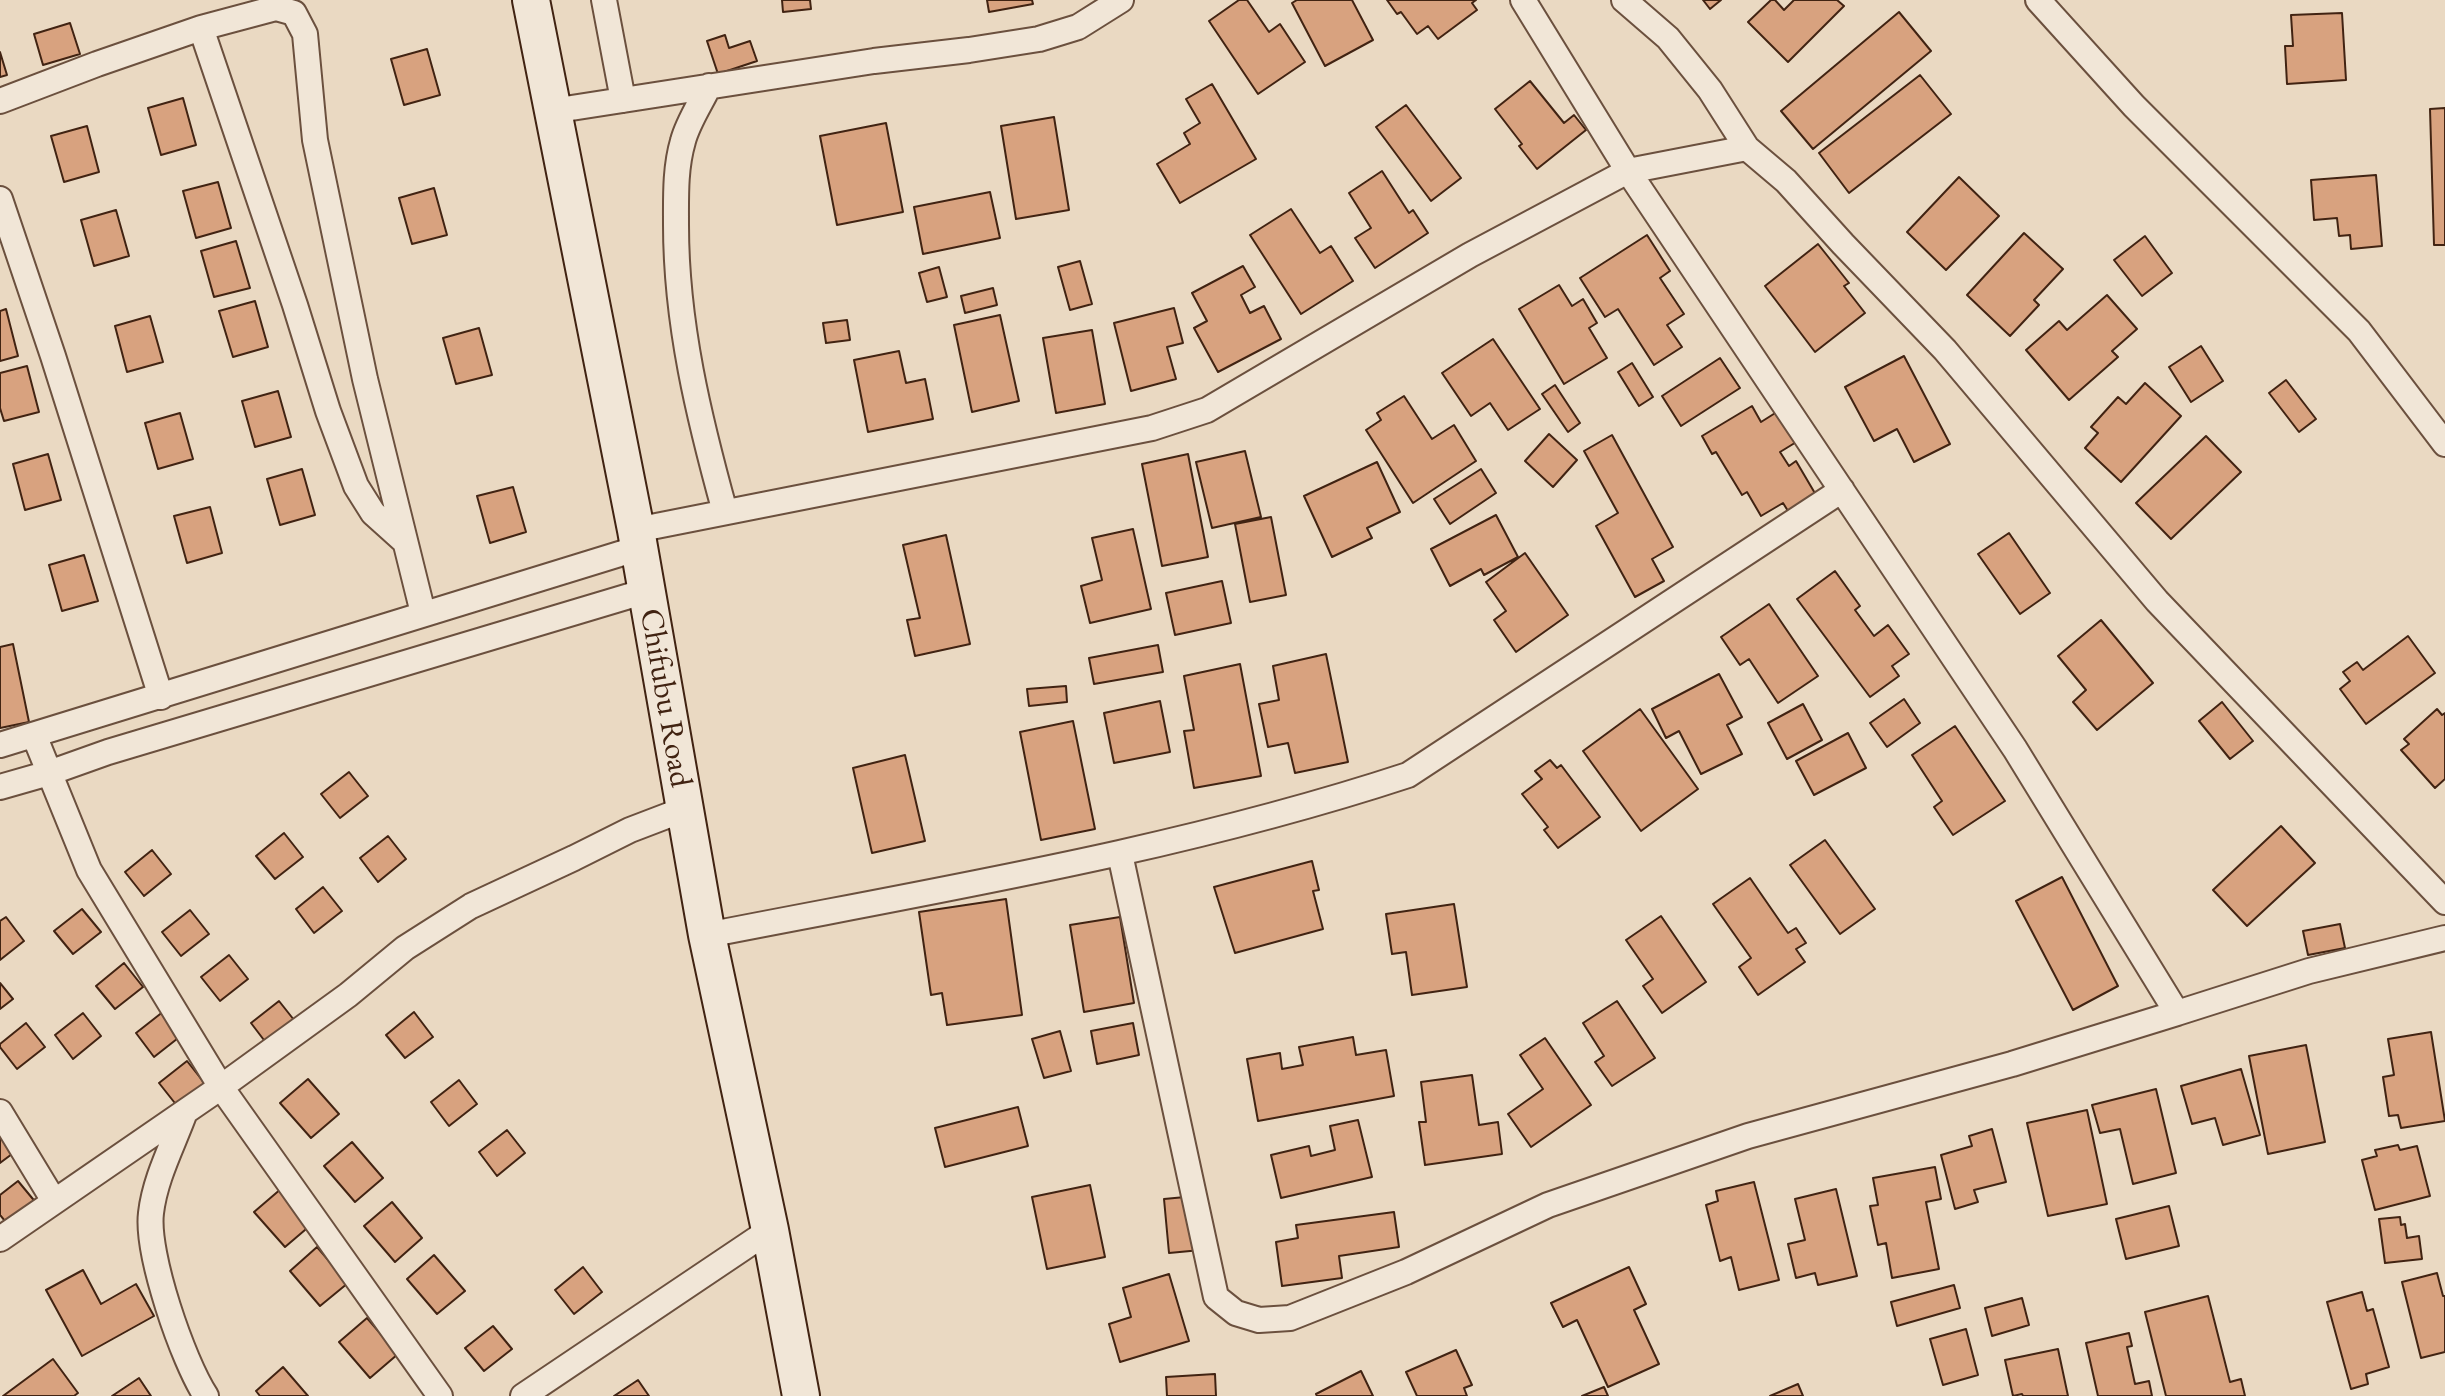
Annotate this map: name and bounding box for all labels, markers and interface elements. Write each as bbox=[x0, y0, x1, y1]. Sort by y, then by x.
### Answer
street label: Chifubu Road bbox=[630, 606, 700, 790]

